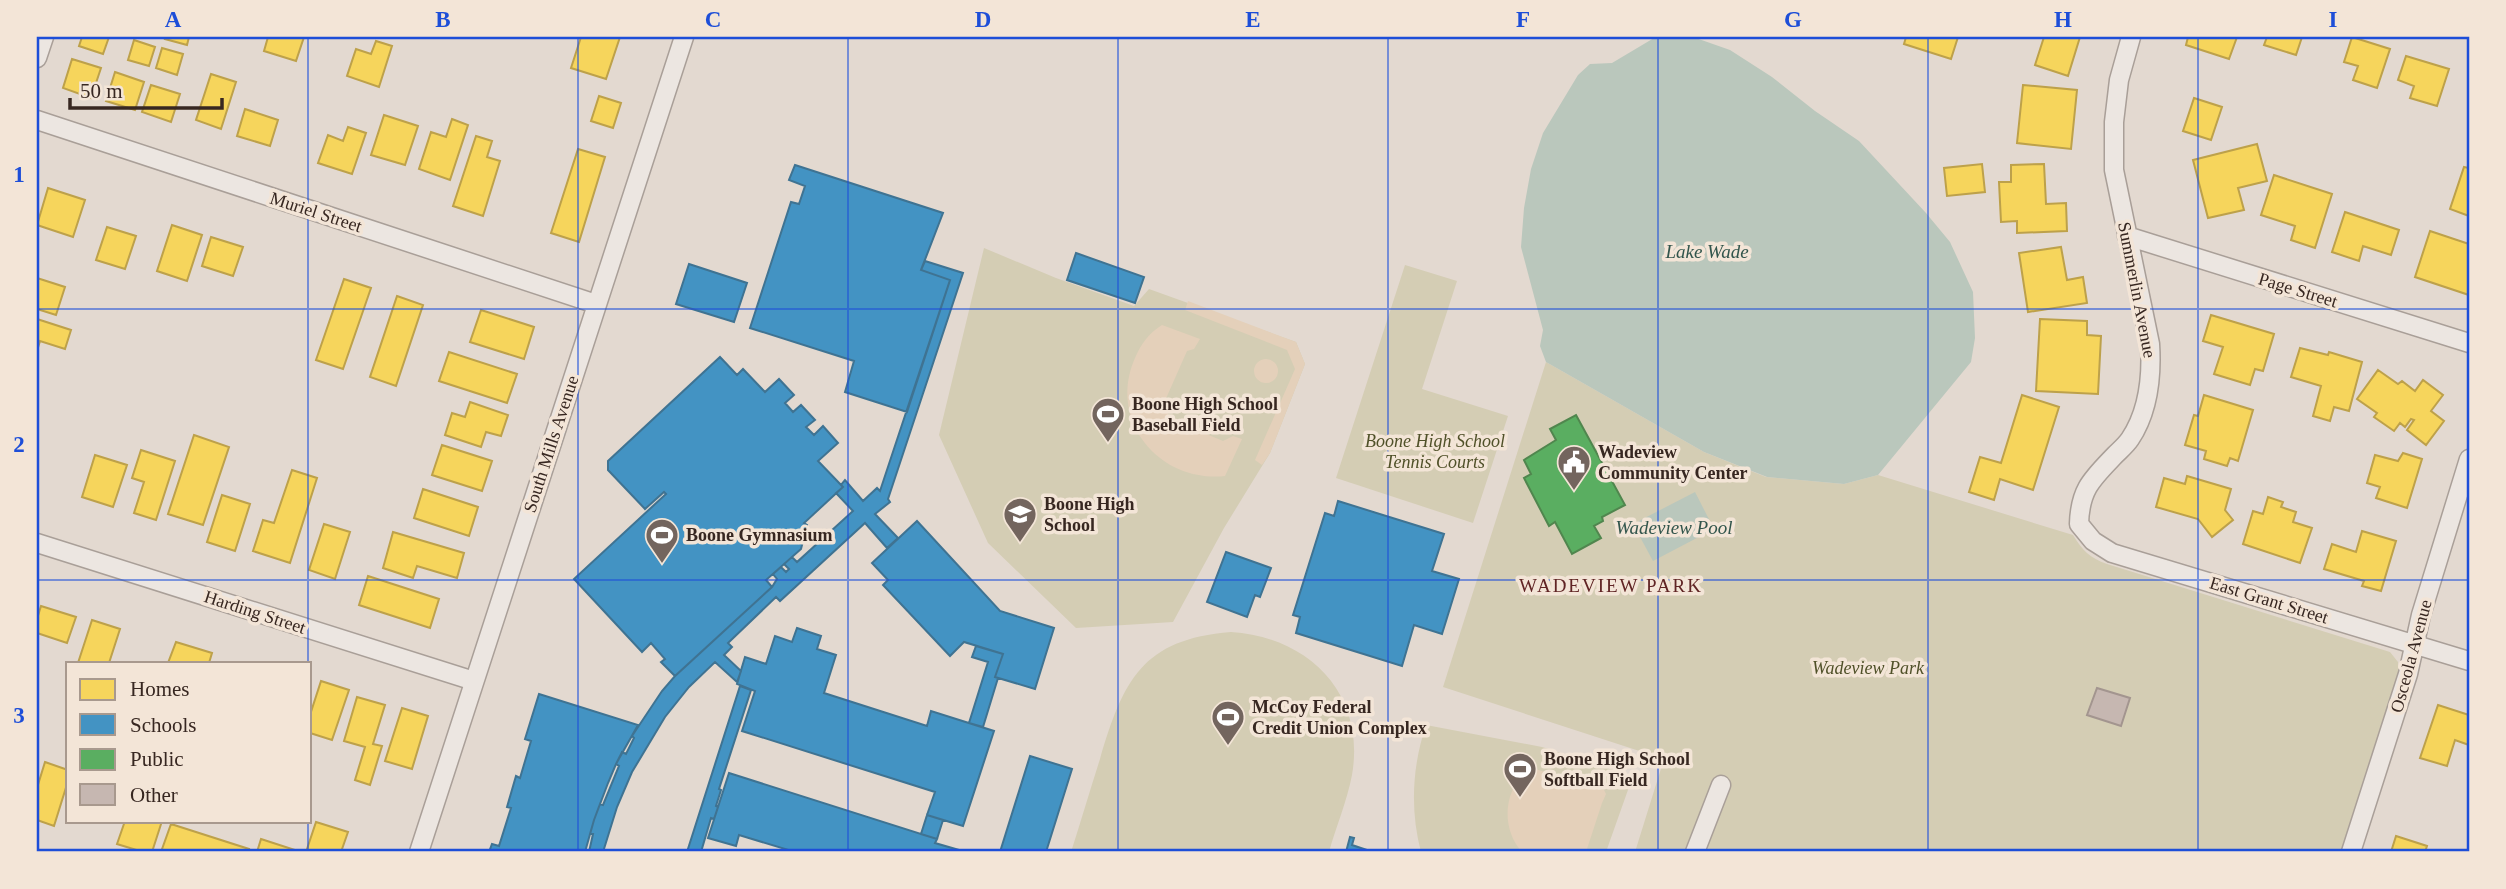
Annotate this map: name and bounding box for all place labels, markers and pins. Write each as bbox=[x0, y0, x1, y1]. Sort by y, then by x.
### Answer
place label: Boone High School Baseball Field bbox=[1132, 394, 1278, 435]
sports icon: Boone High School Baseball Field bbox=[1089, 395, 1127, 444]
place label: Wadeview Community Center bbox=[1598, 442, 1747, 483]
public building icon: Wadeview Community Center bbox=[1555, 443, 1593, 492]
place label: Boone High School bbox=[1044, 494, 1135, 535]
school or university icon: Boone High School bbox=[1001, 495, 1039, 544]
sports icon: Boone Gymnasium bbox=[643, 516, 681, 565]
place label: Boone Gymnasium bbox=[686, 525, 833, 545]
place label: McCoy Federal Credit Union Complex bbox=[1252, 697, 1427, 738]
sports icon: McCoy Federal Credit Union Complex bbox=[1209, 698, 1247, 747]
place label: Boone High School Softball Field bbox=[1544, 749, 1690, 790]
sports icon: Boone High School Softball Field bbox=[1501, 750, 1539, 799]

